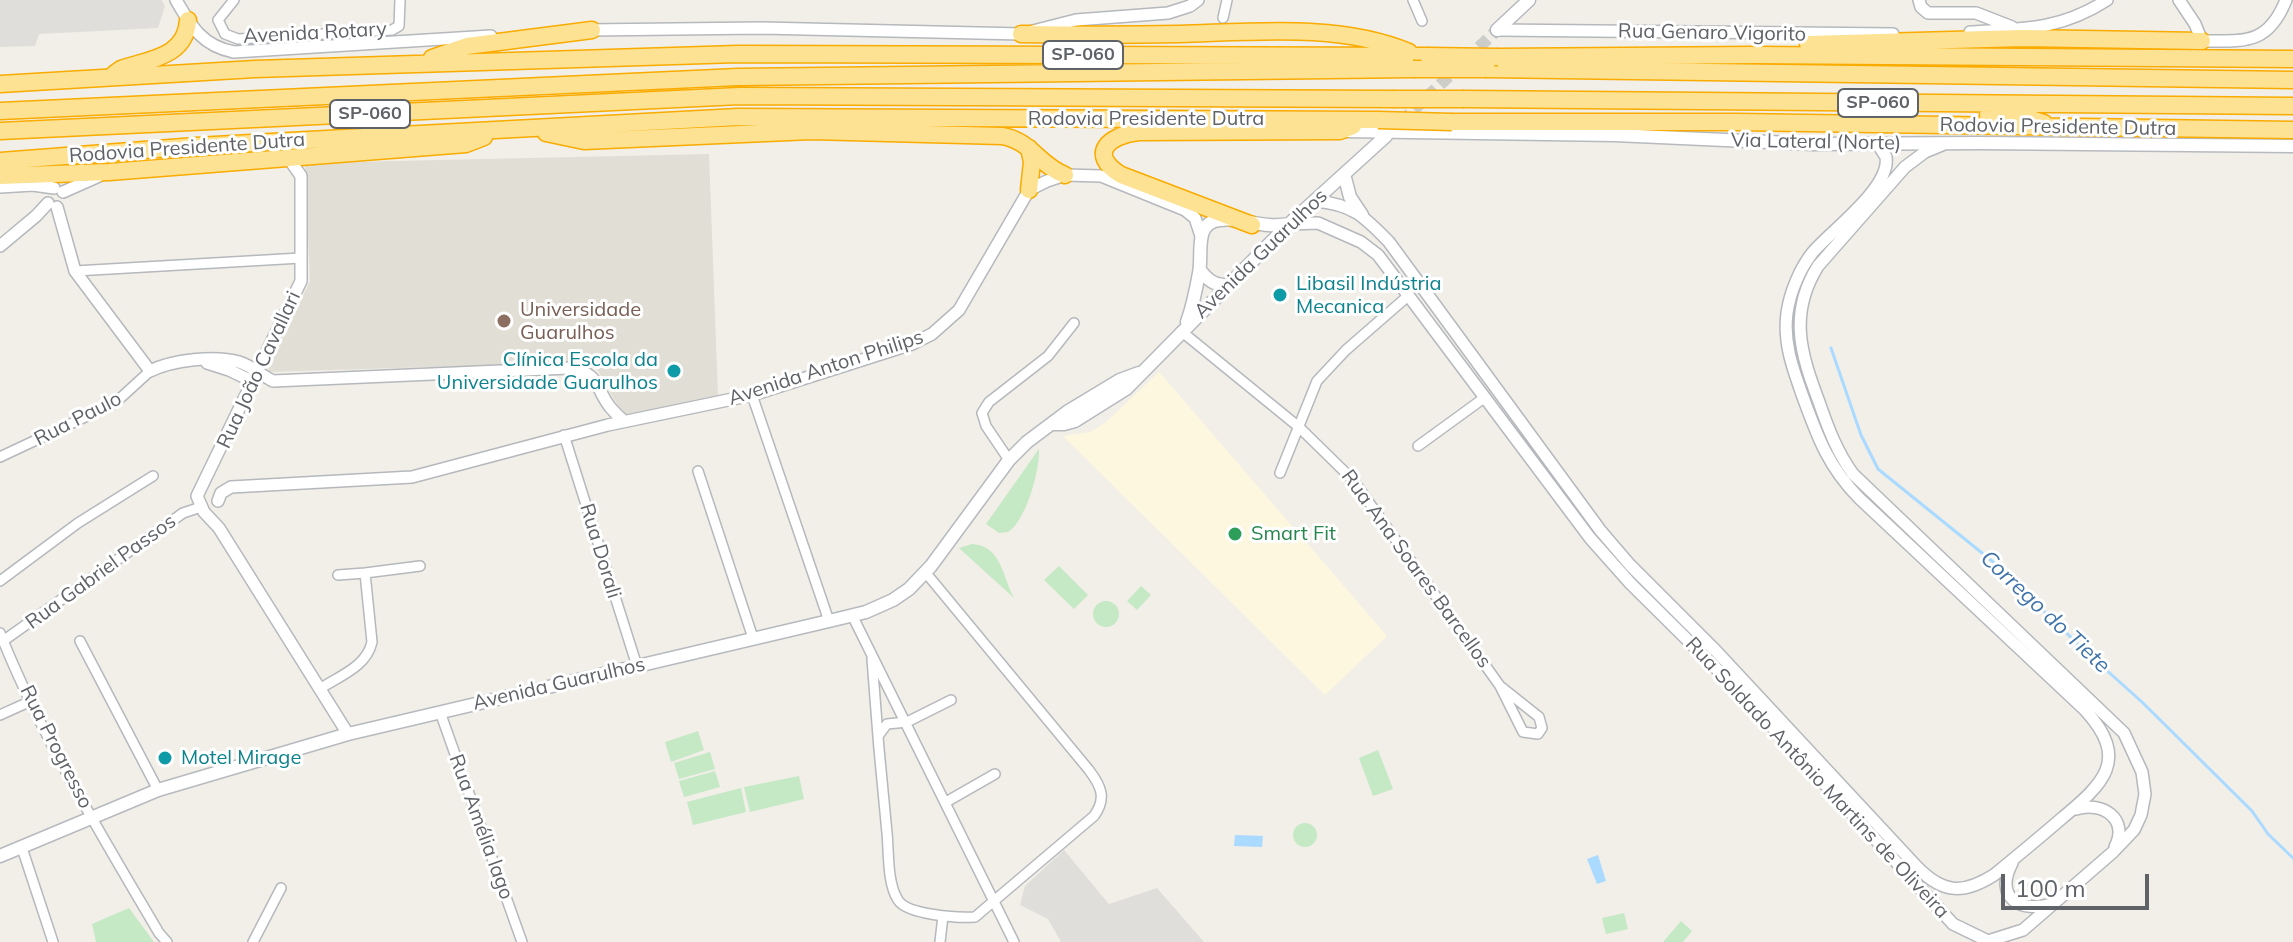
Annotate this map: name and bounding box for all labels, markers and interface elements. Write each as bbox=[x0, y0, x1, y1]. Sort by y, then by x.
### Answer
street label: Avenida Rotary bbox=[243, 17, 387, 49]
street label: Rua Genaro Vigorito bbox=[1618, 19, 1806, 47]
road number: SP-060 bbox=[1043, 41, 1123, 69]
road number: SP-060 bbox=[1838, 89, 1918, 117]
road number: SP-060 bbox=[330, 100, 410, 128]
street label: Rodovia Presidente Dutra bbox=[1028, 107, 1264, 131]
street label: Rodovia Presidente Dutra bbox=[1939, 113, 2177, 141]
street label: Rodovia Presidente Dutra bbox=[68, 128, 306, 168]
street label: Via Lateral (Norte) bbox=[1731, 129, 1901, 155]
street label: Avenida Guarulhos bbox=[1189, 184, 1333, 324]
place label: Libasil Indústria Mecanica bbox=[1296, 272, 1442, 319]
marker: Libasil Indústria Mecanica bbox=[1271, 286, 1289, 304]
street label: Rua João Cavallari bbox=[212, 288, 306, 452]
place label: Universidade Guarulhos bbox=[520, 298, 641, 345]
marker: Universidade Guarulhos bbox=[495, 312, 513, 330]
street label: Avenida Anton Philips bbox=[725, 325, 927, 411]
place label: Clínica Escola da Universidade Guarulhos bbox=[437, 348, 658, 395]
marker: Clínica Escola da Universidade Guarulhos bbox=[665, 362, 683, 380]
street label: Rua Paulo bbox=[30, 387, 126, 451]
street label: Rua Ana Soares Barcellos bbox=[1336, 465, 1496, 673]
street label: Rua Dorali bbox=[574, 501, 626, 601]
street label: Rua Gabriel Passos bbox=[21, 509, 181, 635]
place label: Smart Fit bbox=[1251, 522, 1336, 546]
marker: Smart Fit bbox=[1226, 525, 1244, 543]
water label: Corrego do Tiete bbox=[1975, 545, 2115, 679]
street label: Rua Soldado Antônio Martins de Oliveira bbox=[1680, 632, 1954, 924]
street label: Avenida Guarulhos bbox=[471, 653, 647, 715]
street label: Rua Progresso bbox=[15, 681, 97, 813]
place label: Motel Mirage bbox=[181, 746, 301, 770]
marker: Motel Mirage bbox=[156, 749, 174, 767]
street label: Rua Amélia lago bbox=[444, 751, 518, 903]
scale bar bbox=[2005, 858, 2153, 908]
text: 100 m bbox=[2015, 873, 2086, 903]

